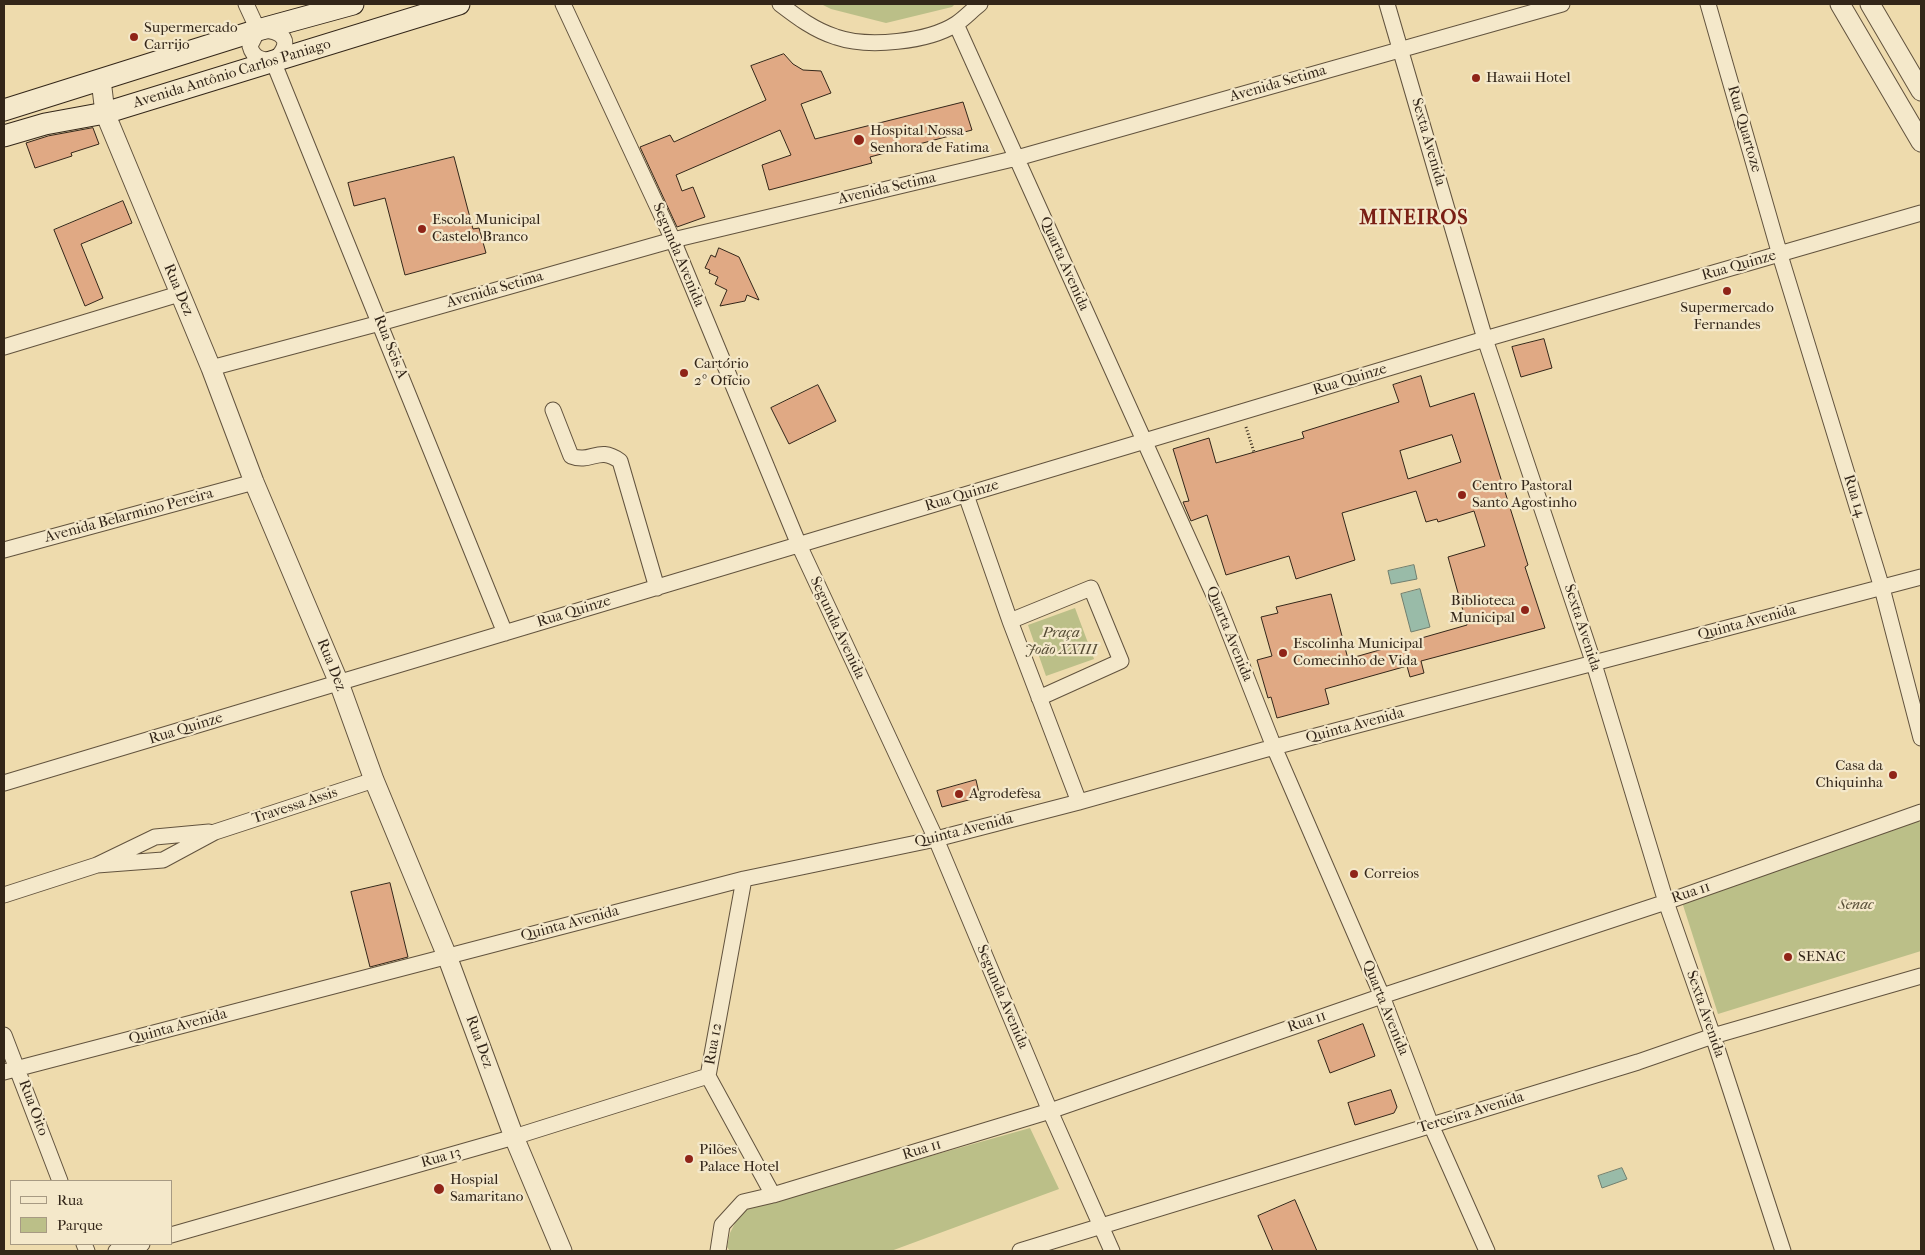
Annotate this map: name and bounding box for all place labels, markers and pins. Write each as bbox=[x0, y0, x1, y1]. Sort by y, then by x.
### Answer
place label: Supermercado Carrijo bbox=[144, 19, 238, 54]
marker: Supermercado Carrijo bbox=[128, 31, 140, 43]
place label: Hawaii Hotel bbox=[1486, 69, 1571, 87]
marker: Hawaii Hotel bbox=[1470, 72, 1482, 84]
place label: Hospital Nossa Senhora de Fatima bbox=[870, 122, 989, 157]
marker: Hospital Nossa Senhora de Fatima bbox=[852, 133, 866, 147]
place label: Escola Municipal Castelo Branco bbox=[432, 211, 540, 246]
marker: Escola Municipal Castelo Branco bbox=[416, 223, 428, 235]
marker: Supermercado Fernandes bbox=[1721, 285, 1733, 297]
place label: Supermercado Fernandes bbox=[1680, 299, 1774, 334]
place label: Cartório 2º Ofício bbox=[694, 355, 750, 390]
marker: Cartório 2º Ofício bbox=[678, 367, 690, 379]
place label: Centro Pastoral Santo Agostinho bbox=[1472, 477, 1577, 512]
marker: Centro Pastoral Santo Agostinho bbox=[1456, 489, 1468, 501]
place label: Biblioteca Municipal bbox=[1450, 592, 1515, 627]
marker: Biblioteca Municipal bbox=[1519, 604, 1531, 616]
place label: Escolinha Municipal Comecinho de Vida bbox=[1293, 635, 1423, 670]
marker: Escolinha Municipal Comecinho de Vida bbox=[1277, 647, 1289, 659]
place label: Casa da Chiquinha bbox=[1815, 757, 1883, 792]
marker: Casa da Chiquinha bbox=[1887, 769, 1899, 781]
place label: Agrodefesa bbox=[969, 785, 1041, 803]
marker: Agrodefesa bbox=[953, 788, 965, 800]
place label: Correios bbox=[1364, 865, 1419, 883]
marker: Correios bbox=[1348, 868, 1360, 880]
place label: SENAC bbox=[1798, 948, 1846, 966]
marker: SENAC bbox=[1782, 951, 1794, 963]
place label: Pilões Palace Hotel bbox=[699, 1141, 779, 1176]
marker: Pilões Palace Hotel bbox=[683, 1153, 695, 1165]
place label: Hospial Samaritano bbox=[450, 1171, 523, 1206]
marker: Hospial Samaritano bbox=[432, 1182, 446, 1196]

